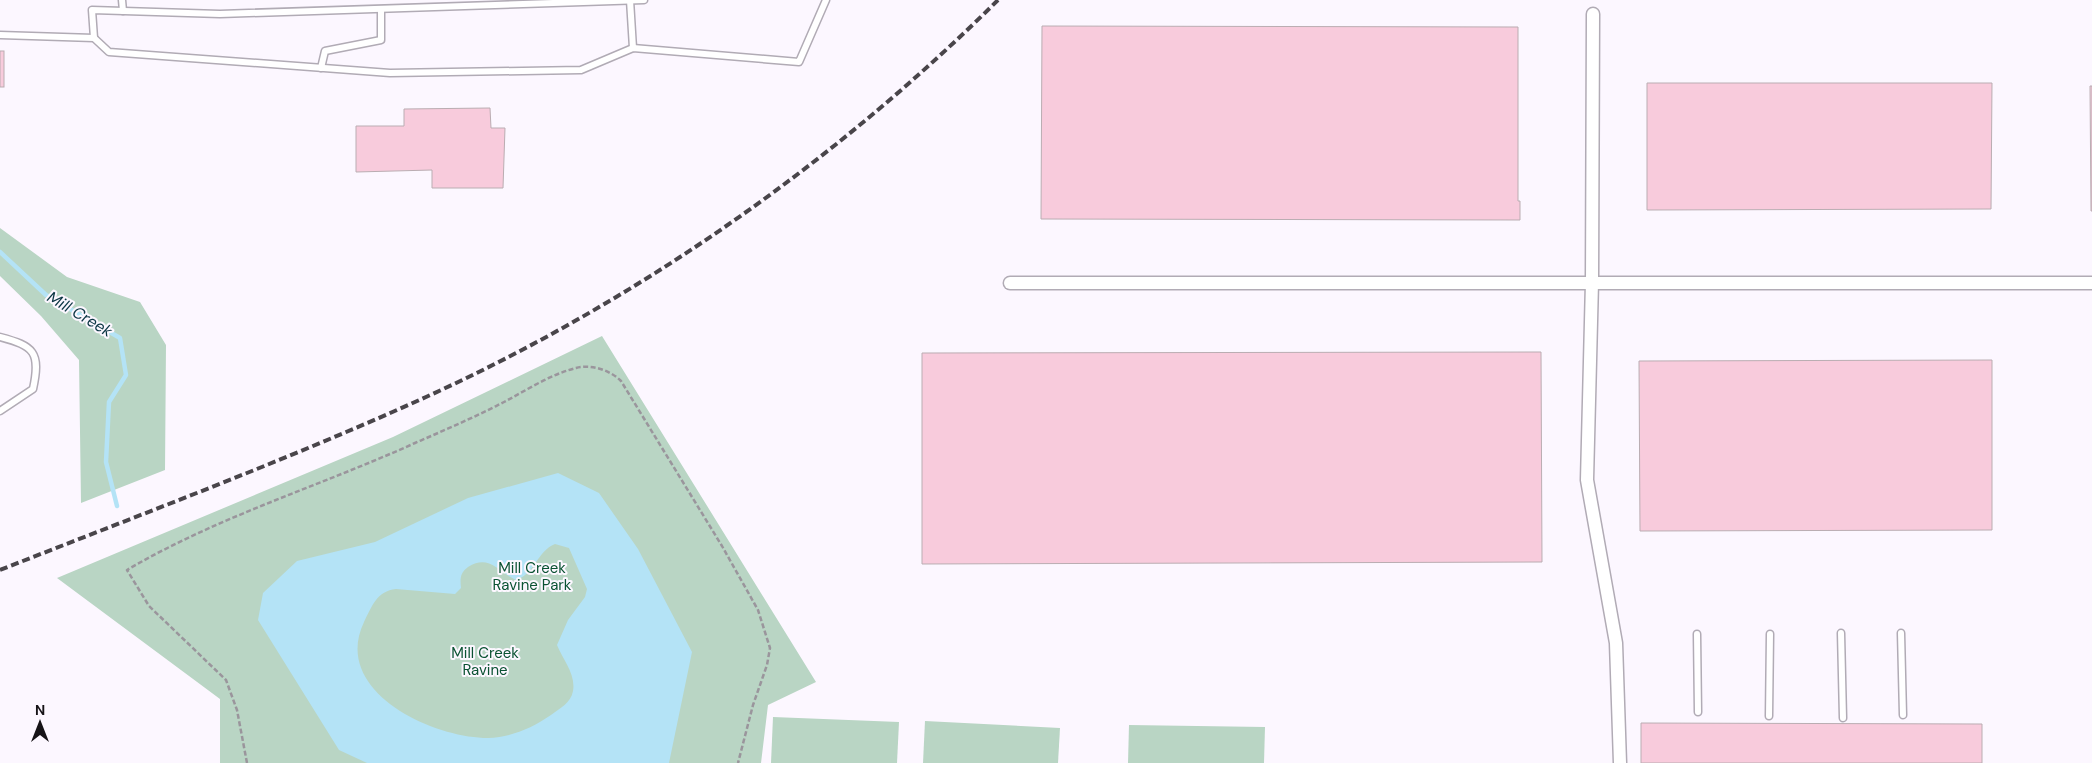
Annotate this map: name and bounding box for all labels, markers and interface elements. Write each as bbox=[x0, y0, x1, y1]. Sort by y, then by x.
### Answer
water label: Mill Creek bbox=[43, 286, 117, 342]
park label: Mill Creek Ravine Park bbox=[493, 558, 572, 595]
park label: Mill Creek Ravine bbox=[451, 643, 519, 680]
north arrow bbox=[15, 698, 65, 748]
text: N bbox=[35, 701, 45, 719]

